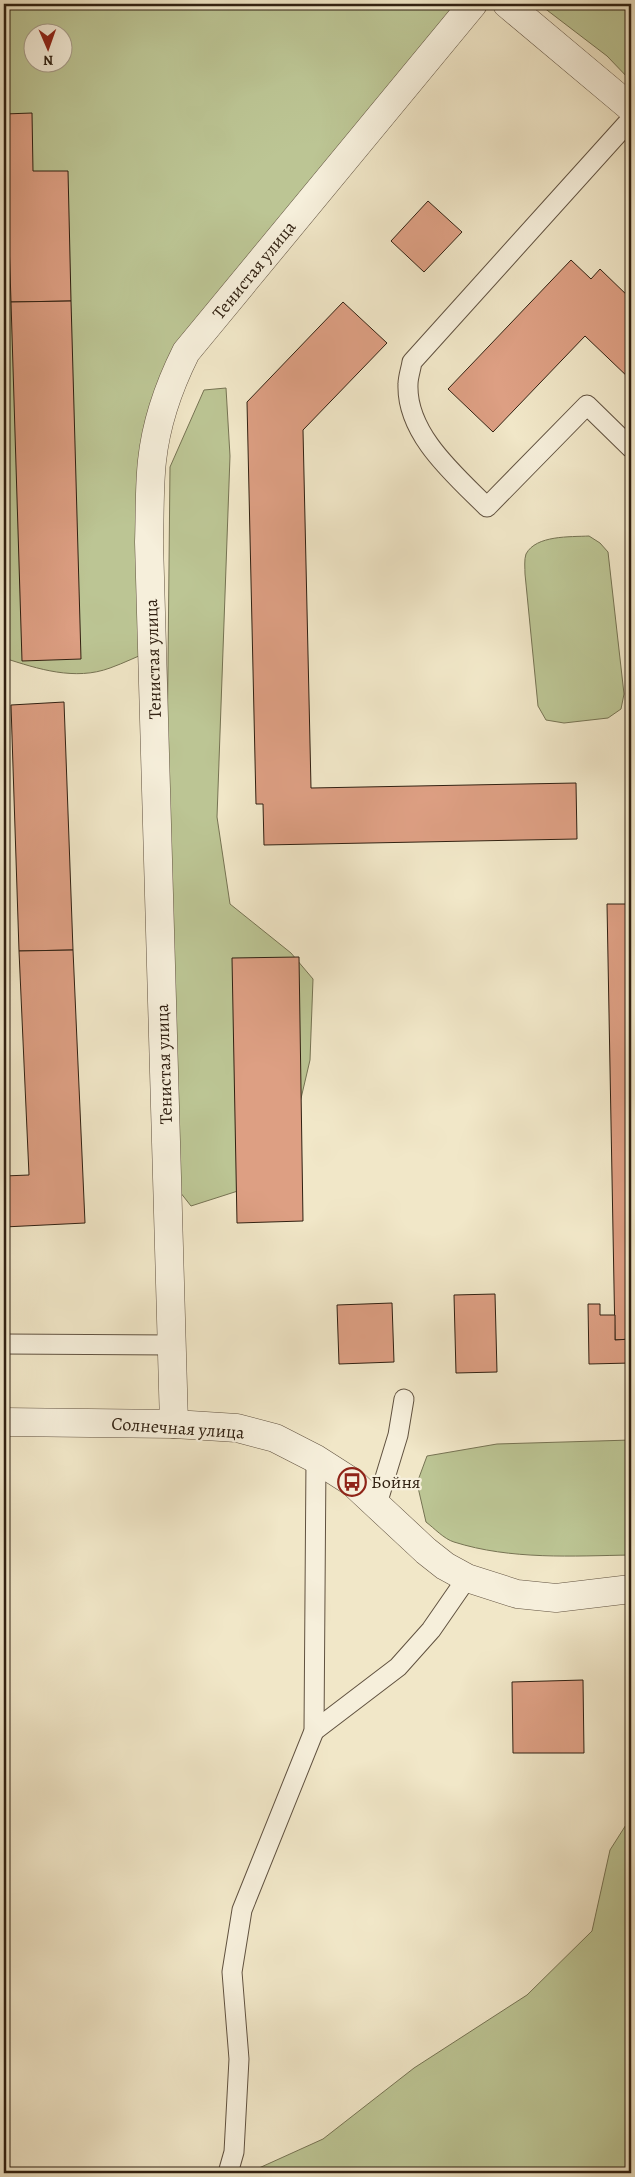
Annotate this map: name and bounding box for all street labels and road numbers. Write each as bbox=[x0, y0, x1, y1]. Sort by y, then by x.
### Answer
street label: Тенистая улица bbox=[207, 215, 302, 324]
street label: Тенистая улица bbox=[139, 598, 167, 720]
street label: Тенистая улица bbox=[150, 1003, 178, 1125]
street label: Солнечная улица bbox=[111, 1411, 246, 1445]

